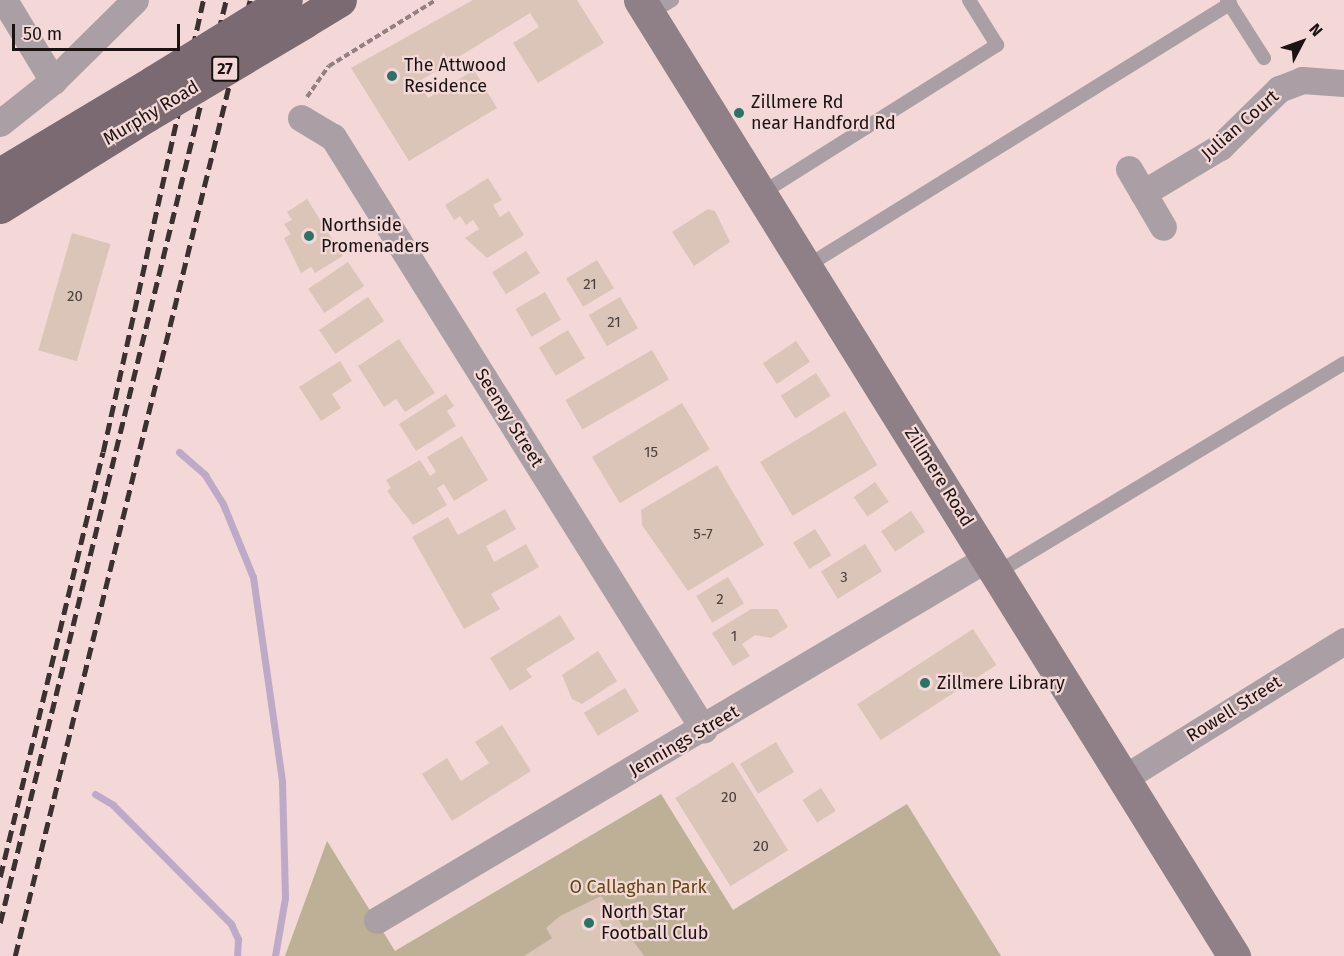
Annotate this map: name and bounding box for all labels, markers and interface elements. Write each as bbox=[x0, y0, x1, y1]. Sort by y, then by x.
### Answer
scale bar bbox=[15, 12, 183, 50]
north arrow bbox=[1272, 12, 1332, 72]
text: N bbox=[1305, 20, 1327, 40]
text: 50 m bbox=[23, 23, 62, 45]
place label: The Attwood Residence bbox=[404, 55, 506, 98]
road number: 27 bbox=[210, 56, 240, 82]
marker: The Attwood Residence bbox=[385, 69, 399, 83]
street label: Murphy Road bbox=[99, 76, 203, 150]
street label: Julian Court bbox=[1197, 85, 1283, 165]
place label: Zillmere Rd near Handford Rd bbox=[751, 92, 896, 134]
marker: Zillmere Rd near Handford Rd bbox=[732, 106, 746, 120]
place label: Northside Promenaders bbox=[321, 215, 429, 258]
marker: Northside Promenaders bbox=[302, 229, 316, 243]
house number: 21 bbox=[583, 276, 597, 294]
house number: 20 bbox=[67, 288, 83, 306]
house number: 21 bbox=[607, 314, 621, 332]
street label: Seeney Street bbox=[470, 365, 548, 471]
street label: Zillmere Road bbox=[900, 423, 978, 531]
house number: 15 bbox=[644, 444, 658, 462]
house number: 5-7 bbox=[693, 526, 713, 544]
house number: 3 bbox=[840, 569, 848, 587]
house number: 2 bbox=[716, 591, 724, 609]
house number: 1 bbox=[731, 628, 737, 646]
street label: Rowell Street bbox=[1182, 671, 1286, 747]
place label: Zillmere Library bbox=[937, 672, 1065, 694]
marker: Zillmere Library bbox=[918, 676, 932, 690]
street label: Jennings Street bbox=[625, 701, 743, 781]
house number: 20 bbox=[721, 789, 737, 807]
house number: 20 bbox=[753, 838, 769, 856]
park label: O Callaghan Park bbox=[569, 876, 707, 898]
place label: North Star Football Club bbox=[601, 902, 709, 944]
marker: North Star Football Club bbox=[582, 916, 596, 930]

